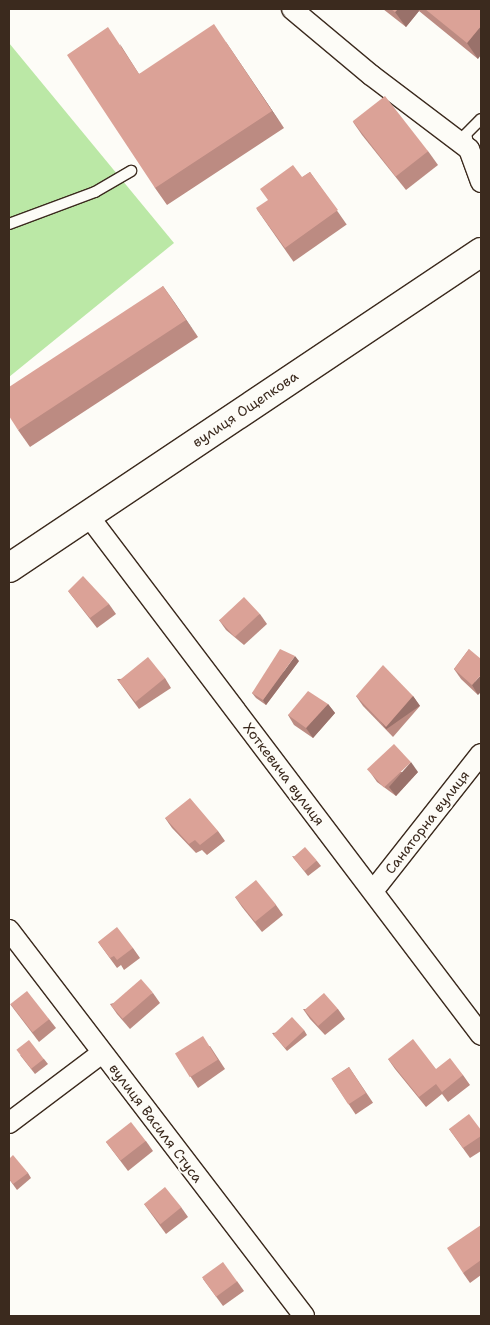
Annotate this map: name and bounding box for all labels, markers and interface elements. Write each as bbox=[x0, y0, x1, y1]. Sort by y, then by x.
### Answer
street label: вулиця Ощепкова bbox=[189, 367, 301, 451]
street label: Хоткевича вулиця bbox=[240, 719, 328, 829]
street label: Санаторна вулиця bbox=[381, 767, 473, 877]
street label: вулиця Василя Стуса bbox=[106, 1060, 206, 1186]

